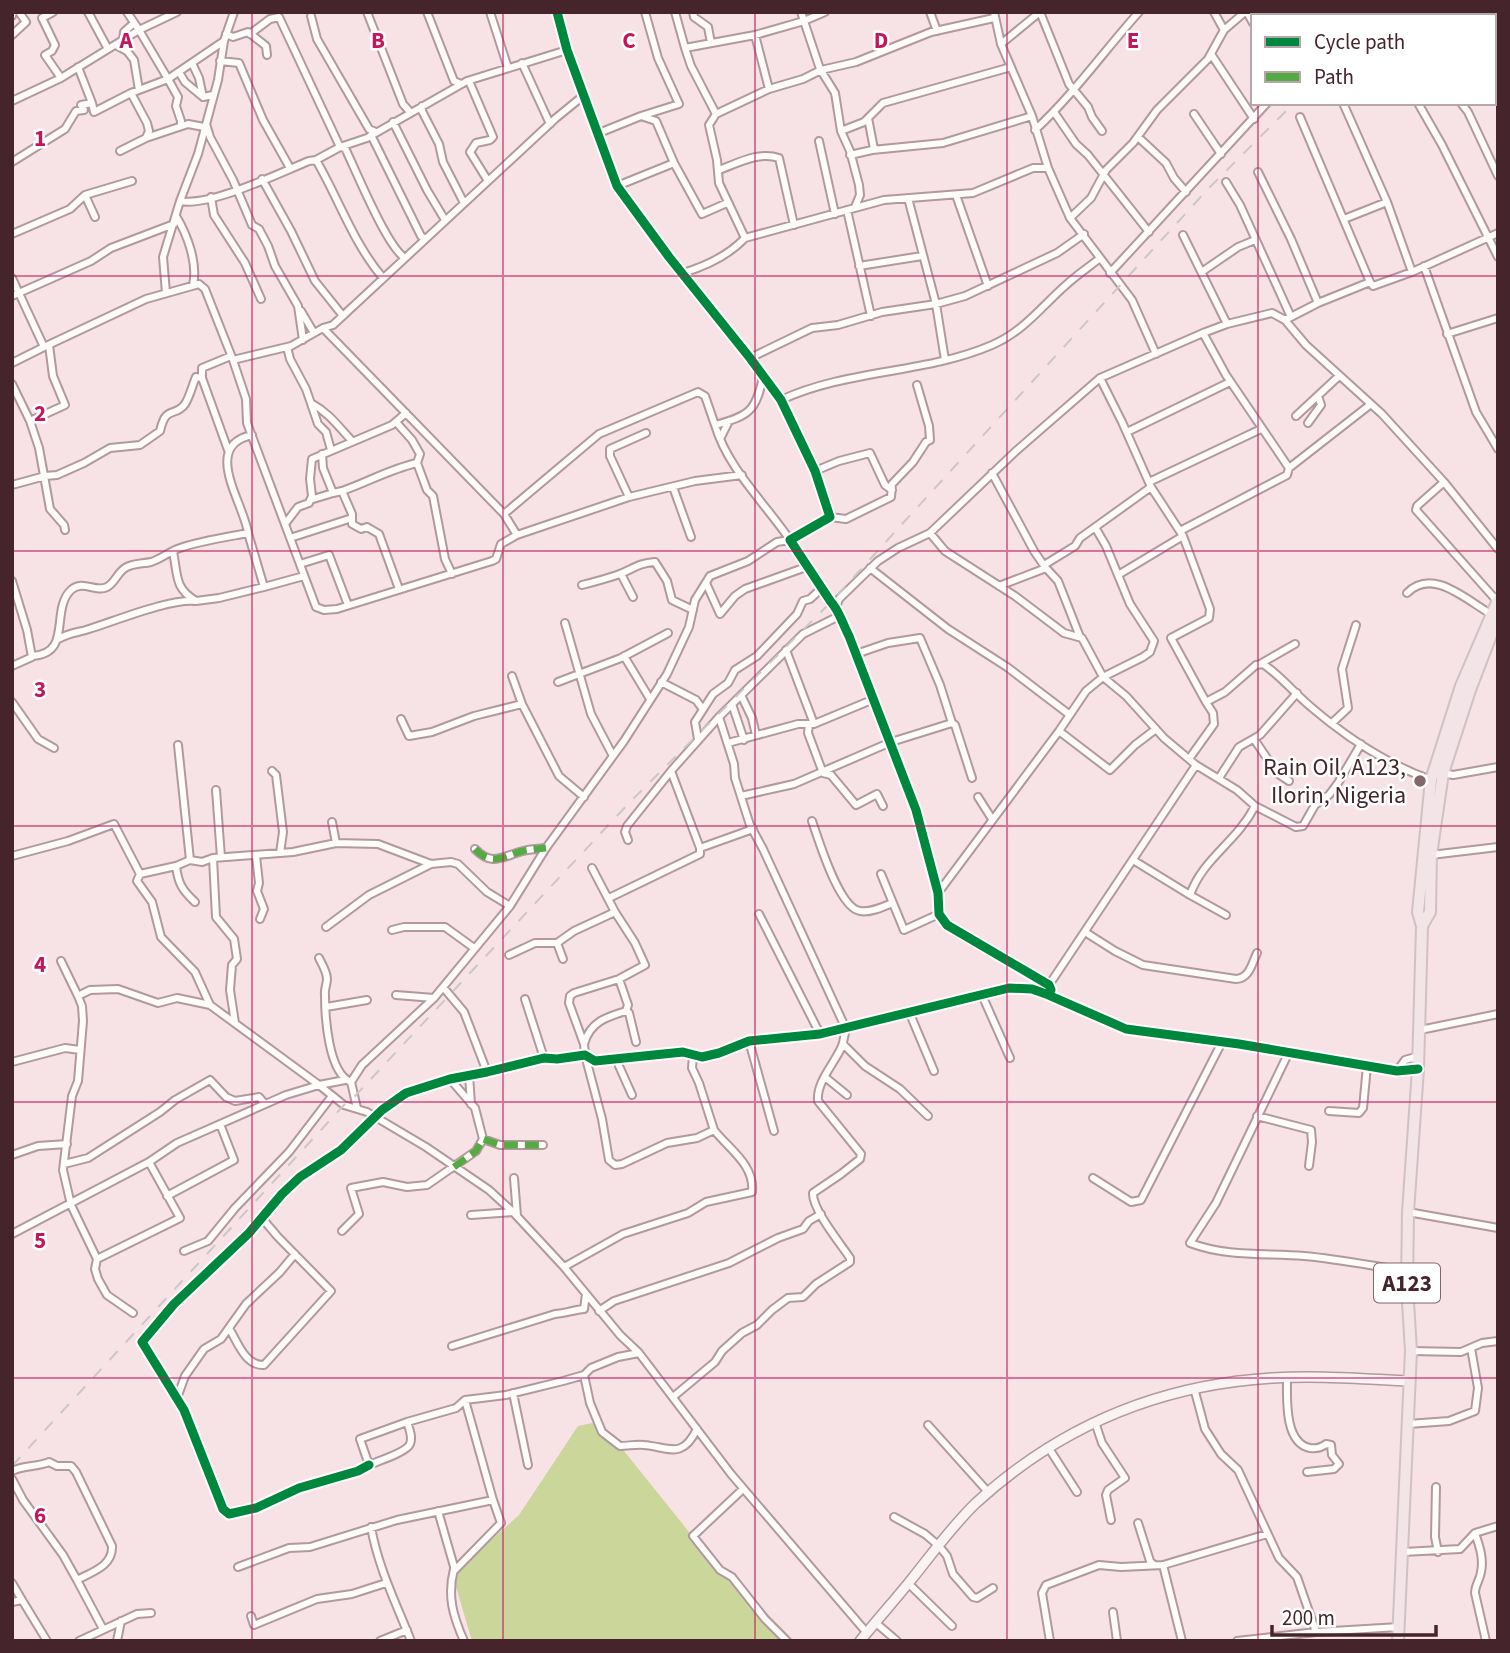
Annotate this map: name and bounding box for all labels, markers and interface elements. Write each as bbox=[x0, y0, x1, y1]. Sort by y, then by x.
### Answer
legend bbox=[1251, 14, 1496, 105]
text: A bbox=[118, 24, 133, 57]
text: B bbox=[371, 24, 385, 57]
text: C bbox=[622, 24, 636, 57]
text: D bbox=[874, 24, 888, 57]
text: E bbox=[1127, 24, 1139, 57]
text: Cycle path bbox=[1314, 27, 1405, 57]
text: Path bbox=[1314, 62, 1354, 92]
text: 1 bbox=[34, 122, 46, 155]
text: 2 bbox=[34, 397, 46, 430]
text: 3 bbox=[34, 673, 46, 706]
place label: Rain Oil, A123, Ilorin, Nigeria bbox=[1263, 750, 1406, 813]
marker: Rain Oil, A123, Ilorin, Nigeria bbox=[1412, 773, 1428, 789]
text: 4 bbox=[34, 948, 46, 981]
text: 5 bbox=[34, 1224, 46, 1257]
road number: A123 bbox=[1374, 1264, 1440, 1302]
text: 6 bbox=[34, 1499, 46, 1532]
scale bar bbox=[1272, 1594, 1436, 1638]
text: 200 m bbox=[1282, 1603, 1335, 1633]

